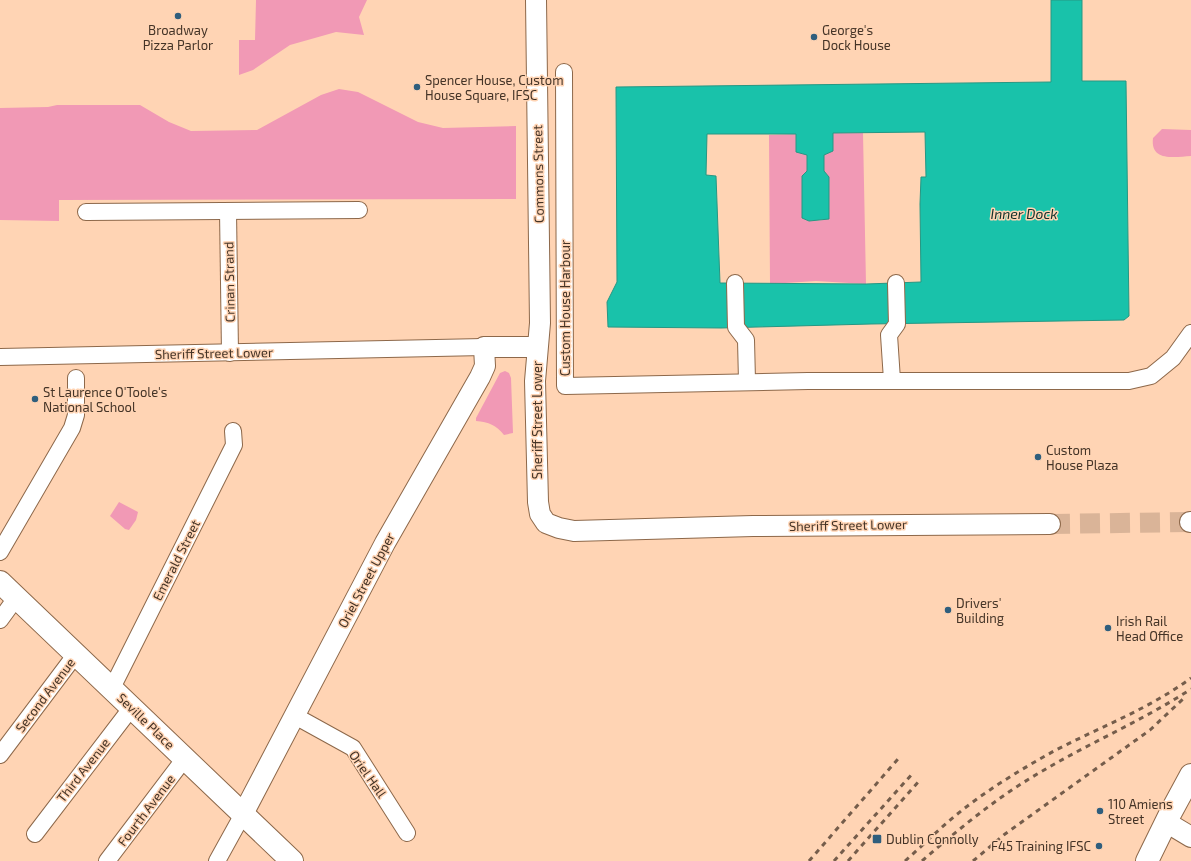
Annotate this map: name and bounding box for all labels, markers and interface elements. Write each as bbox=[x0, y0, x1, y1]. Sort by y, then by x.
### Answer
marker: Broadway Pizza Parlor bbox=[173, 11, 183, 21]
place label: Broadway Pizza Parlor bbox=[143, 22, 213, 53]
place label: George's Dock House bbox=[822, 22, 891, 53]
marker: George's Dock House bbox=[809, 32, 819, 42]
place label: Spencer House, Custom House Square, IFSC bbox=[425, 72, 564, 103]
marker: Spencer House, Custom House Square, IFSC bbox=[412, 82, 422, 92]
street label: Commons Street bbox=[529, 125, 547, 223]
water label: Inner Dock bbox=[990, 205, 1058, 222]
street label: Custom House Harbour bbox=[557, 240, 573, 376]
street label: Crinan Strand bbox=[220, 242, 238, 322]
street label: Sheriff Street Lower bbox=[155, 344, 273, 362]
street label: Sheriff Street Lower bbox=[529, 361, 545, 479]
place label: St Laurence O'Toole's National School bbox=[43, 384, 167, 415]
marker: St Laurence O'Toole's National School bbox=[30, 394, 40, 404]
place label: Custom House Plaza bbox=[1046, 442, 1118, 473]
marker: Custom House Plaza bbox=[1033, 452, 1043, 462]
street label: Sheriff Street Lower bbox=[789, 516, 907, 534]
street label: Emerald Street bbox=[149, 517, 203, 603]
street label: Oriel Street Upper bbox=[334, 530, 398, 630]
place label: Drivers' Building bbox=[956, 595, 1004, 626]
marker: Drivers' Building bbox=[943, 605, 953, 615]
place label: Irish Rail Head Office bbox=[1116, 613, 1183, 644]
marker: Irish Rail Head Office bbox=[1103, 623, 1113, 633]
street label: Second Avenue bbox=[12, 655, 78, 735]
street label: Seville Place bbox=[114, 690, 178, 752]
street label: Third Avenue bbox=[53, 735, 113, 805]
street label: Oriel Hall bbox=[346, 747, 390, 801]
street label: Fourth Avenue bbox=[114, 771, 178, 849]
place label: 110 Amiens Street bbox=[1108, 796, 1173, 827]
marker: 110 Amiens Street bbox=[1095, 806, 1105, 816]
place label: Dublin Connolly bbox=[886, 831, 979, 847]
marker: Dublin Connolly bbox=[871, 833, 883, 845]
place label: F45 Training IFSC bbox=[991, 838, 1091, 854]
marker: F45 Training IFSC bbox=[1094, 841, 1104, 851]

